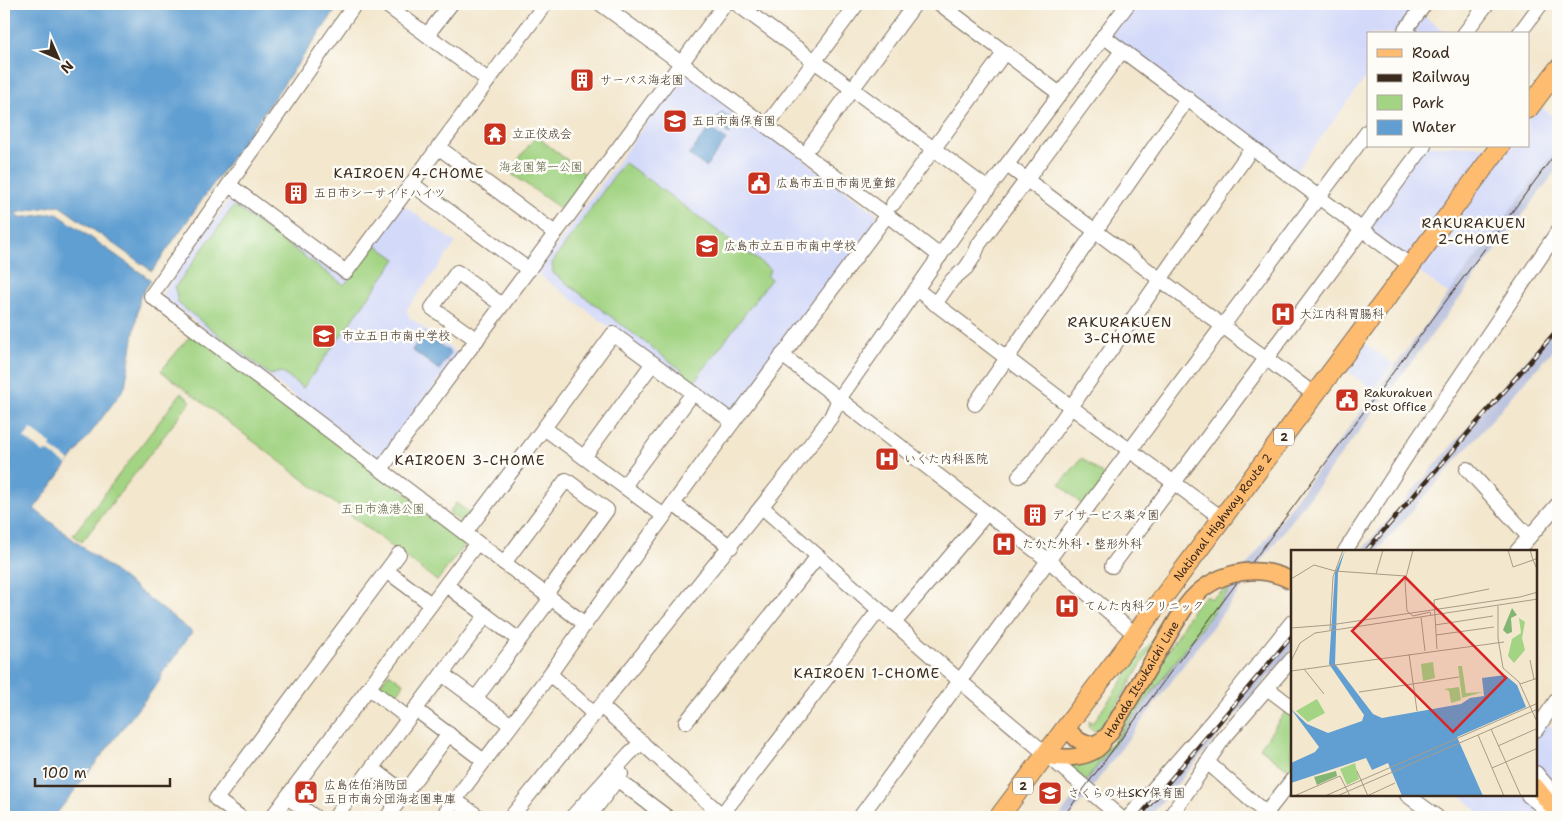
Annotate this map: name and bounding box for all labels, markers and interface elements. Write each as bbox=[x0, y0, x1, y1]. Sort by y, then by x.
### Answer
north arrow bbox=[32, 32, 82, 82]
legend bbox=[1367, 32, 1530, 148]
text: Road bbox=[1412, 43, 1450, 63]
text: N bbox=[57, 57, 77, 77]
building icon: サーパス海老園 bbox=[569, 67, 595, 93]
text: Railway bbox=[1412, 67, 1470, 87]
place label: サーパス海老園 bbox=[600, 72, 684, 88]
text: Park bbox=[1412, 93, 1444, 113]
school or university icon: 五日市南保育園 bbox=[662, 108, 688, 134]
place label: 五日市南保育園 bbox=[692, 113, 776, 129]
text: Water bbox=[1412, 117, 1456, 137]
temple icon: 立正佼成会 bbox=[482, 121, 508, 147]
place label: 立正佼成会 bbox=[512, 126, 572, 142]
park label: 海老園第一公園 bbox=[499, 159, 583, 175]
district label: KAIROEN 4-CHOME bbox=[333, 164, 485, 182]
public building icon: 広島市五日市南児童館 bbox=[746, 170, 772, 196]
place label: 広島市五日市南児童館 bbox=[776, 175, 896, 191]
building icon: 五日市シーサイドハイツ bbox=[283, 180, 309, 206]
place label: 五日市シーサイドハイツ bbox=[314, 185, 446, 201]
district label: RAKURAKUEN 2-CHOME bbox=[1422, 214, 1526, 248]
school or university icon: 広島市立五日市南中学校 bbox=[694, 233, 720, 259]
place label: 広島市立五日市南中学校 bbox=[724, 238, 856, 254]
hospital icon: 大江内科胃腸科 bbox=[1270, 301, 1296, 327]
place label: 大江内科胃腸科 bbox=[1300, 306, 1384, 322]
district label: RAKURAKUEN 3-CHOME bbox=[1068, 313, 1172, 347]
school or university icon: 市立五日市南中学校 bbox=[311, 323, 337, 349]
place label: 市立五日市南中学校 bbox=[342, 328, 450, 344]
place label: Rakurakuen Post Office bbox=[1364, 385, 1433, 415]
public building icon: Rakurakuen Post Office bbox=[1334, 387, 1360, 413]
road number: 2 bbox=[1274, 428, 1294, 446]
hospital icon: いくた内科医院 bbox=[874, 446, 900, 472]
street label: National Highway Route 2 bbox=[1170, 450, 1276, 584]
district label: KAIROEN 3-CHOME bbox=[395, 451, 545, 469]
place label: いくた内科医院 bbox=[904, 451, 988, 467]
park label: 五日市漁港公園 bbox=[341, 501, 425, 517]
building icon: デイサービス楽々園 bbox=[1022, 502, 1048, 528]
place label: デイサービス楽々園 bbox=[1052, 507, 1160, 523]
hospital icon: たかた外科・整形外科 bbox=[991, 531, 1017, 557]
place label: たかた外科・整形外科 bbox=[1022, 536, 1142, 552]
inset map bbox=[1291, 550, 1537, 796]
hospital icon: てんた内科クリニック bbox=[1054, 593, 1080, 619]
place label: てんた内科クリニック bbox=[1084, 598, 1204, 614]
street label: Harada Itsukaichi Line bbox=[1101, 618, 1183, 740]
district label: KAIROEN 1-CHOME bbox=[794, 664, 940, 682]
scale bar bbox=[35, 756, 170, 788]
text: 100 m bbox=[42, 763, 87, 783]
place label: 広島佐伯消防団 五日市南分団海老園車庫 bbox=[324, 777, 456, 807]
road number: 2 bbox=[1013, 778, 1033, 794]
public building icon: 広島佐伯消防団 五日市南分団海老園車庫 bbox=[293, 779, 319, 805]
school or university icon: さくらの杜SKY保育園 bbox=[1037, 780, 1063, 806]
place label: さくらの杜SKY保育園 bbox=[1068, 785, 1186, 801]

